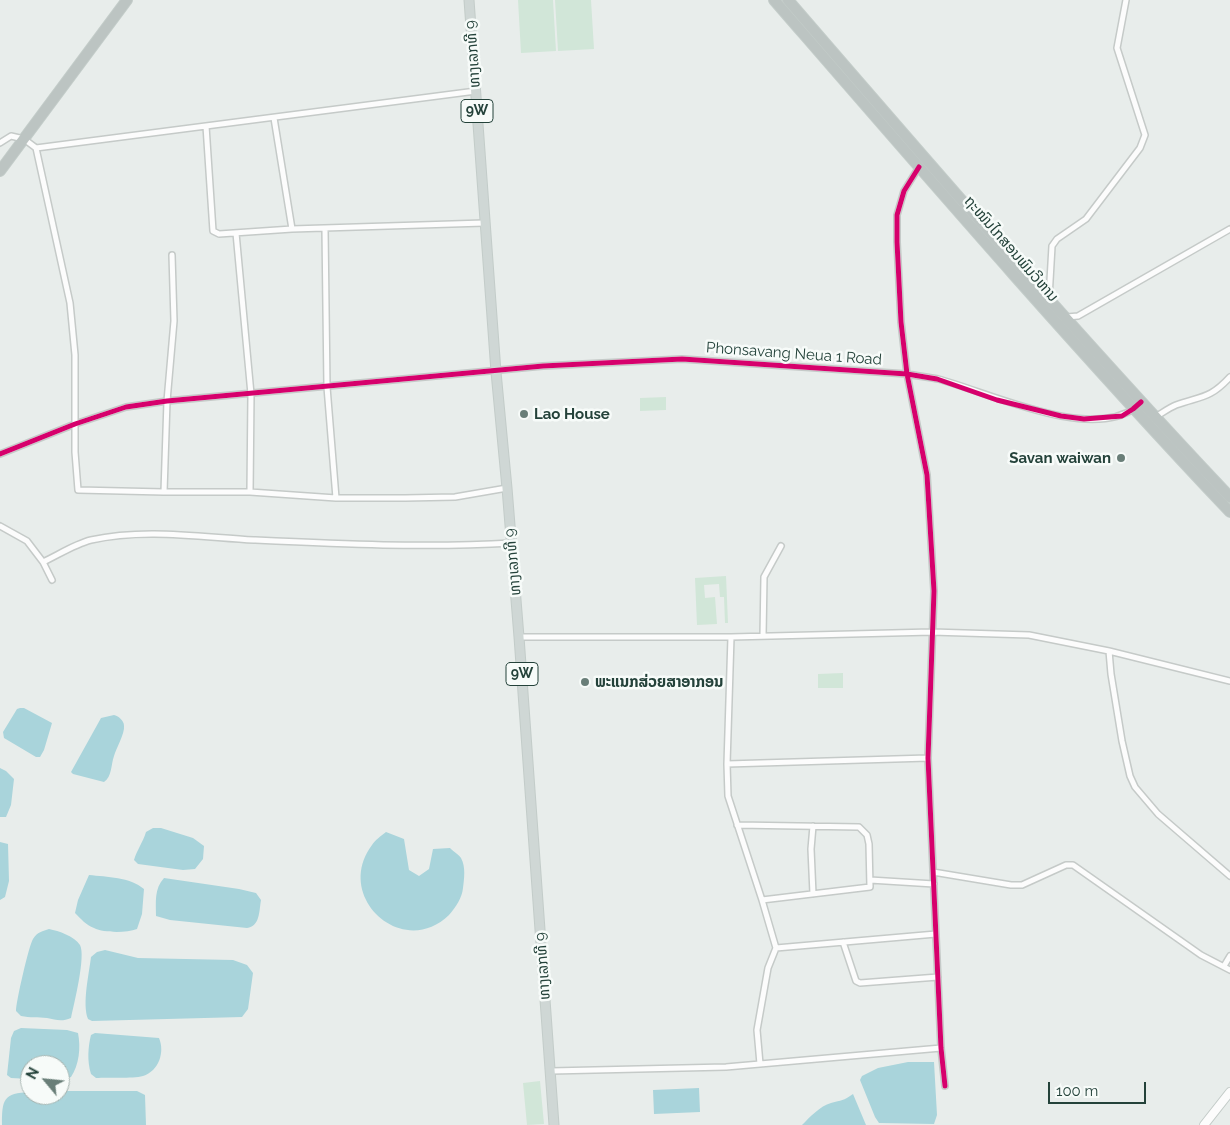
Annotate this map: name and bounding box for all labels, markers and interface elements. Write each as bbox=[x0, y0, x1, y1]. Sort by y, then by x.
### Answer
street label: ທາງເລກທີ 9 bbox=[462, 20, 484, 88]
road number: 9W bbox=[461, 100, 493, 122]
street label: ຖະໜົນໄກສອນພົມວິຫານ bbox=[960, 192, 1062, 306]
street label: Phonsavang Neua 1 Road bbox=[706, 339, 882, 369]
place label: Lao House bbox=[534, 405, 610, 423]
marker: Lao House bbox=[518, 408, 530, 420]
place label: Savan waiwan bbox=[1009, 449, 1111, 467]
marker: Savan waiwan bbox=[1115, 452, 1127, 464]
street label: ທາງເລກທີ 9 bbox=[501, 528, 525, 596]
road number: 9W bbox=[506, 662, 538, 686]
place label: ພະແນກສ່ວຍສາອາກອນ bbox=[595, 673, 723, 691]
marker: ພະແນກສ່ວຍສາອາກອນ bbox=[579, 676, 591, 688]
street label: ທາງເລກທີ 9 bbox=[532, 932, 554, 1000]
north arrow bbox=[20, 1055, 70, 1105]
text: N bbox=[23, 1065, 42, 1082]
scale bar bbox=[1050, 1072, 1148, 1104]
text: 100 m bbox=[1056, 1082, 1098, 1100]

